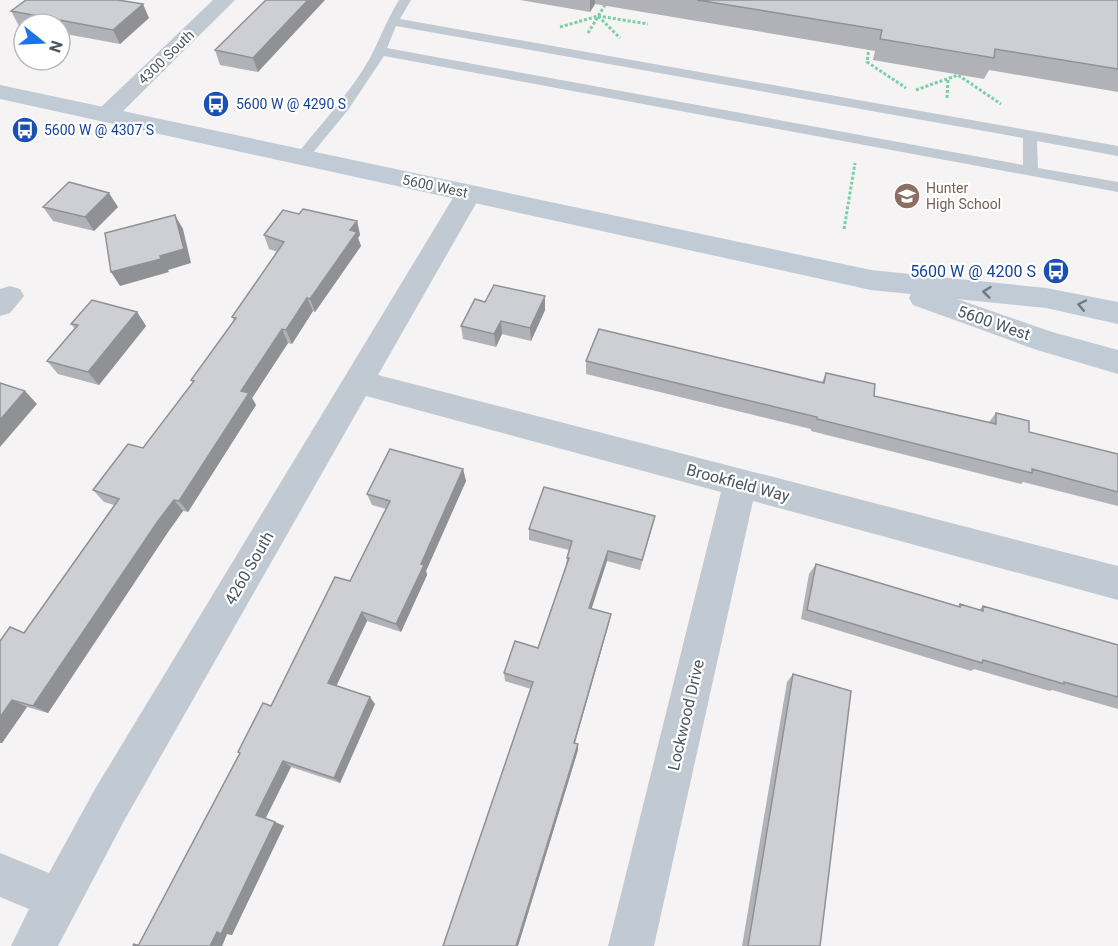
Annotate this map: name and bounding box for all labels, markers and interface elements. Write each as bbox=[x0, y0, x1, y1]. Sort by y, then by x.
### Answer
north arrow bbox=[12, 12, 72, 72]
street label: 4300 South bbox=[135, 26, 197, 88]
text: N bbox=[45, 38, 67, 55]
bus stop icon: 5600 W @ 4290 S bbox=[201, 89, 231, 119]
place label: 5600 W @ 4290 S bbox=[236, 96, 346, 112]
bus stop icon: 5600 W @ 4307 S bbox=[10, 115, 40, 145]
place label: 5600 W @ 4307 S bbox=[44, 122, 154, 138]
street label: 5600 West bbox=[401, 171, 470, 201]
place label: Hunter High School bbox=[926, 180, 1001, 212]
school or university icon: Hunter High School bbox=[892, 181, 922, 211]
bus stop icon: 5600 W @ 4200 S bbox=[1041, 256, 1071, 286]
place label: 5600 W @ 4200 S bbox=[910, 262, 1036, 281]
one-way arrow bbox=[983, 286, 992, 299]
one-way arrow bbox=[1077, 300, 1087, 313]
street label: 5600 West bbox=[955, 302, 1033, 344]
street label: Brookfield Way bbox=[684, 460, 792, 506]
street label: 4260 South bbox=[220, 528, 278, 608]
street label: Lockwood Drive bbox=[664, 658, 708, 772]

